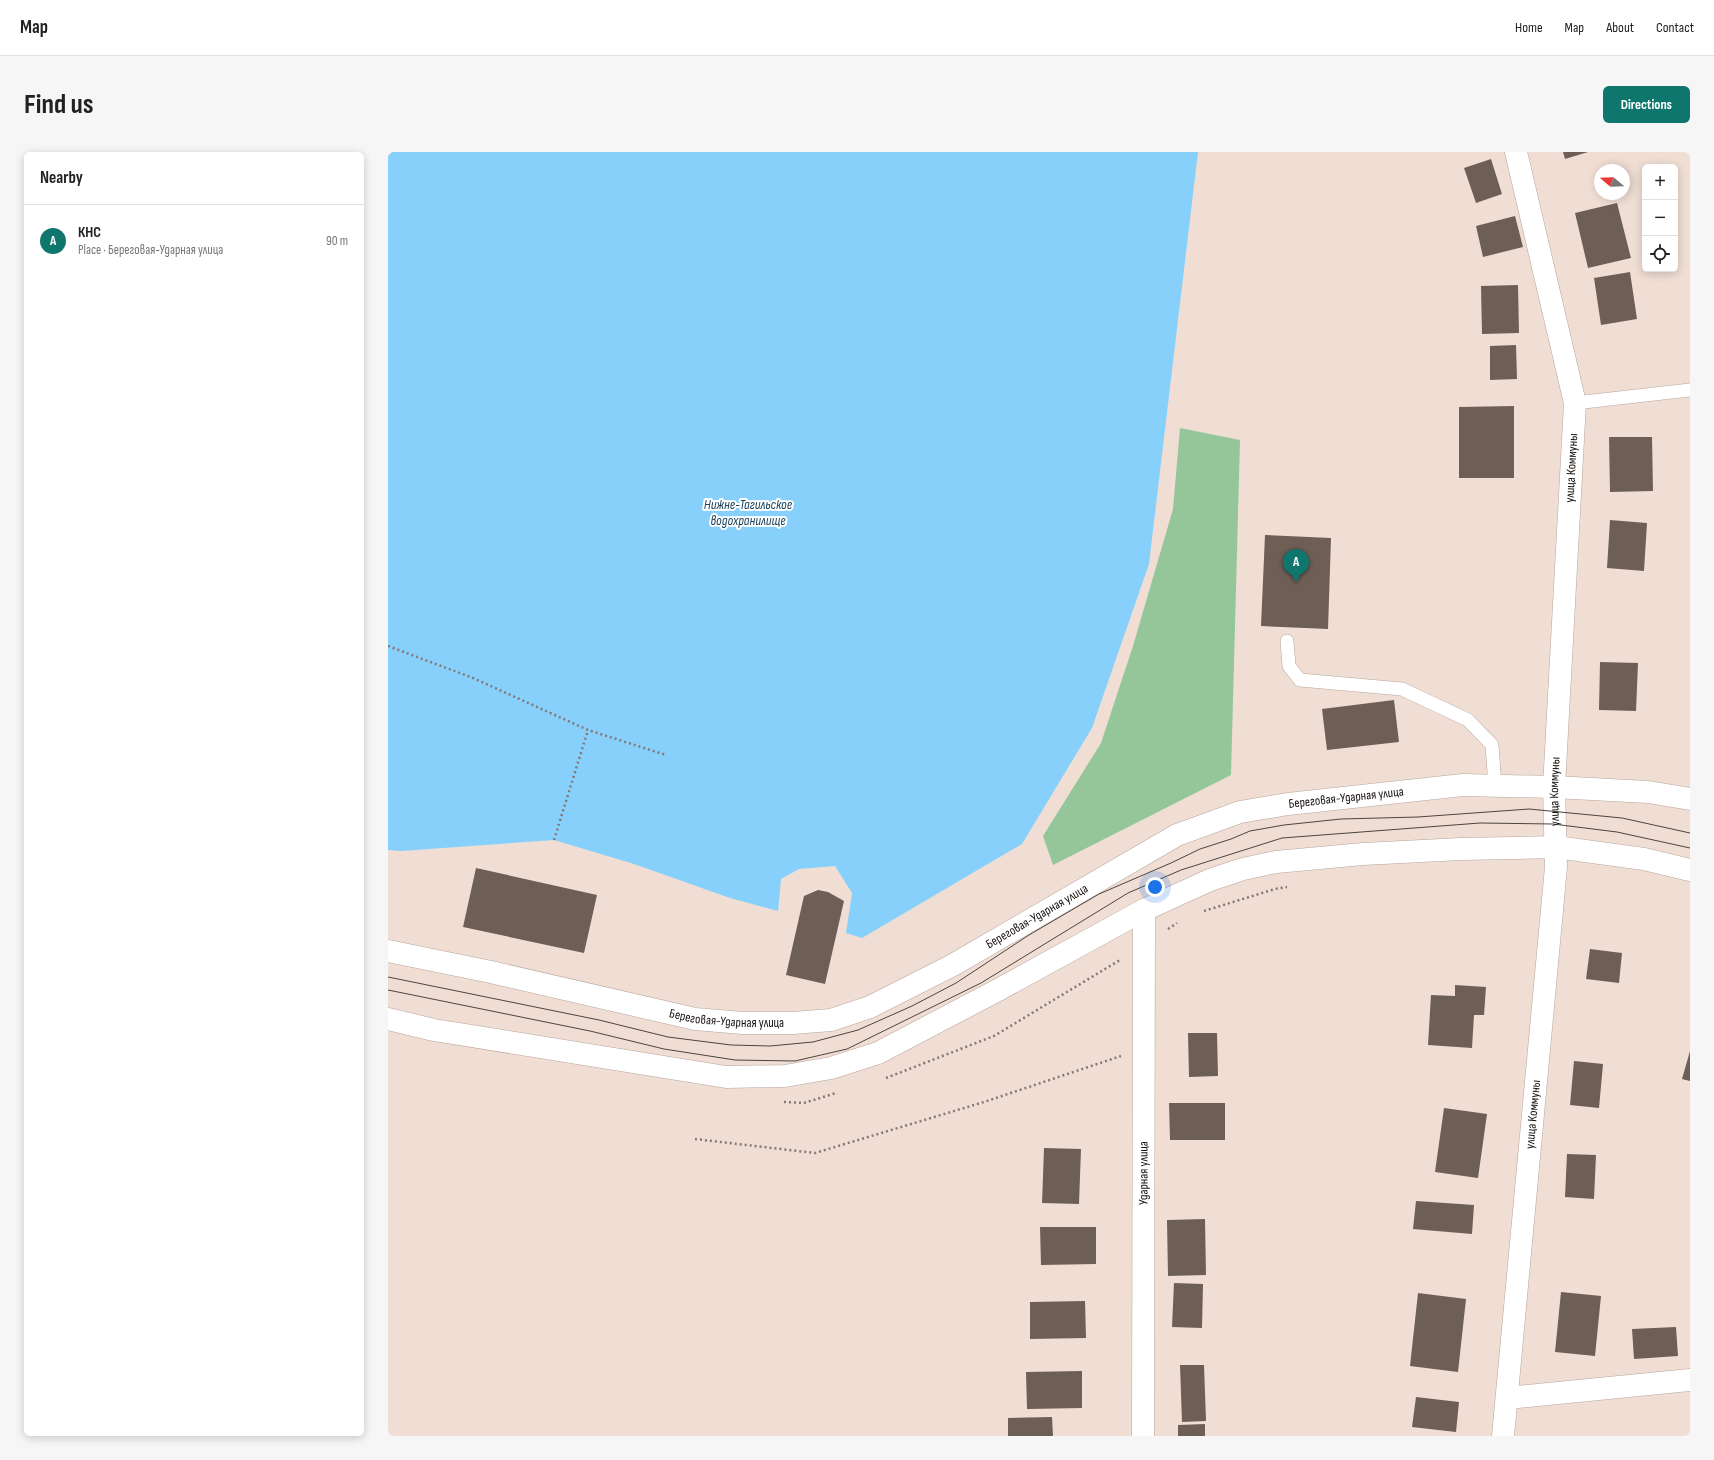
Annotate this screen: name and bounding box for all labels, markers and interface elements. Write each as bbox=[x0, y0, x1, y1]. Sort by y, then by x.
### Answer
text: Map bbox=[20, 16, 48, 39]
text: Home bbox=[1515, 19, 1543, 36]
text: Map bbox=[1565, 19, 1584, 36]
text: About bbox=[1606, 19, 1634, 36]
text: Contact bbox=[1656, 19, 1694, 36]
button: Directions bbox=[1603, 86, 1690, 123]
text: Find us bbox=[24, 88, 93, 121]
north arrow bbox=[1594, 164, 1630, 200]
map controls bbox=[1642, 164, 1678, 272]
button: + bbox=[1642, 164, 1678, 200]
text: Nearby bbox=[40, 168, 83, 188]
button: − bbox=[1642, 200, 1678, 236]
text: КНС bbox=[78, 223, 101, 242]
text: A bbox=[50, 233, 56, 249]
text: 90 m bbox=[326, 233, 348, 249]
button: locate bbox=[1642, 236, 1678, 272]
text: Place · Береговая-Ударная улица bbox=[78, 242, 223, 258]
street label: улица Коммуны bbox=[1562, 433, 1581, 503]
water label: Нижне-Тагильское водохранилище bbox=[704, 496, 793, 529]
pin: A bbox=[1283, 549, 1309, 582]
street label: улица Коммуны bbox=[1546, 756, 1564, 826]
street label: Береговая-Ударная улица bbox=[1288, 784, 1404, 812]
your location bbox=[1145, 877, 1165, 897]
street label: Береговая-Ударная улица bbox=[983, 880, 1091, 952]
street label: Береговая-Ударная улица bbox=[668, 1005, 784, 1031]
street label: улица Коммуны bbox=[1522, 1079, 1544, 1150]
street label: Ударная улица bbox=[1135, 1141, 1152, 1205]

